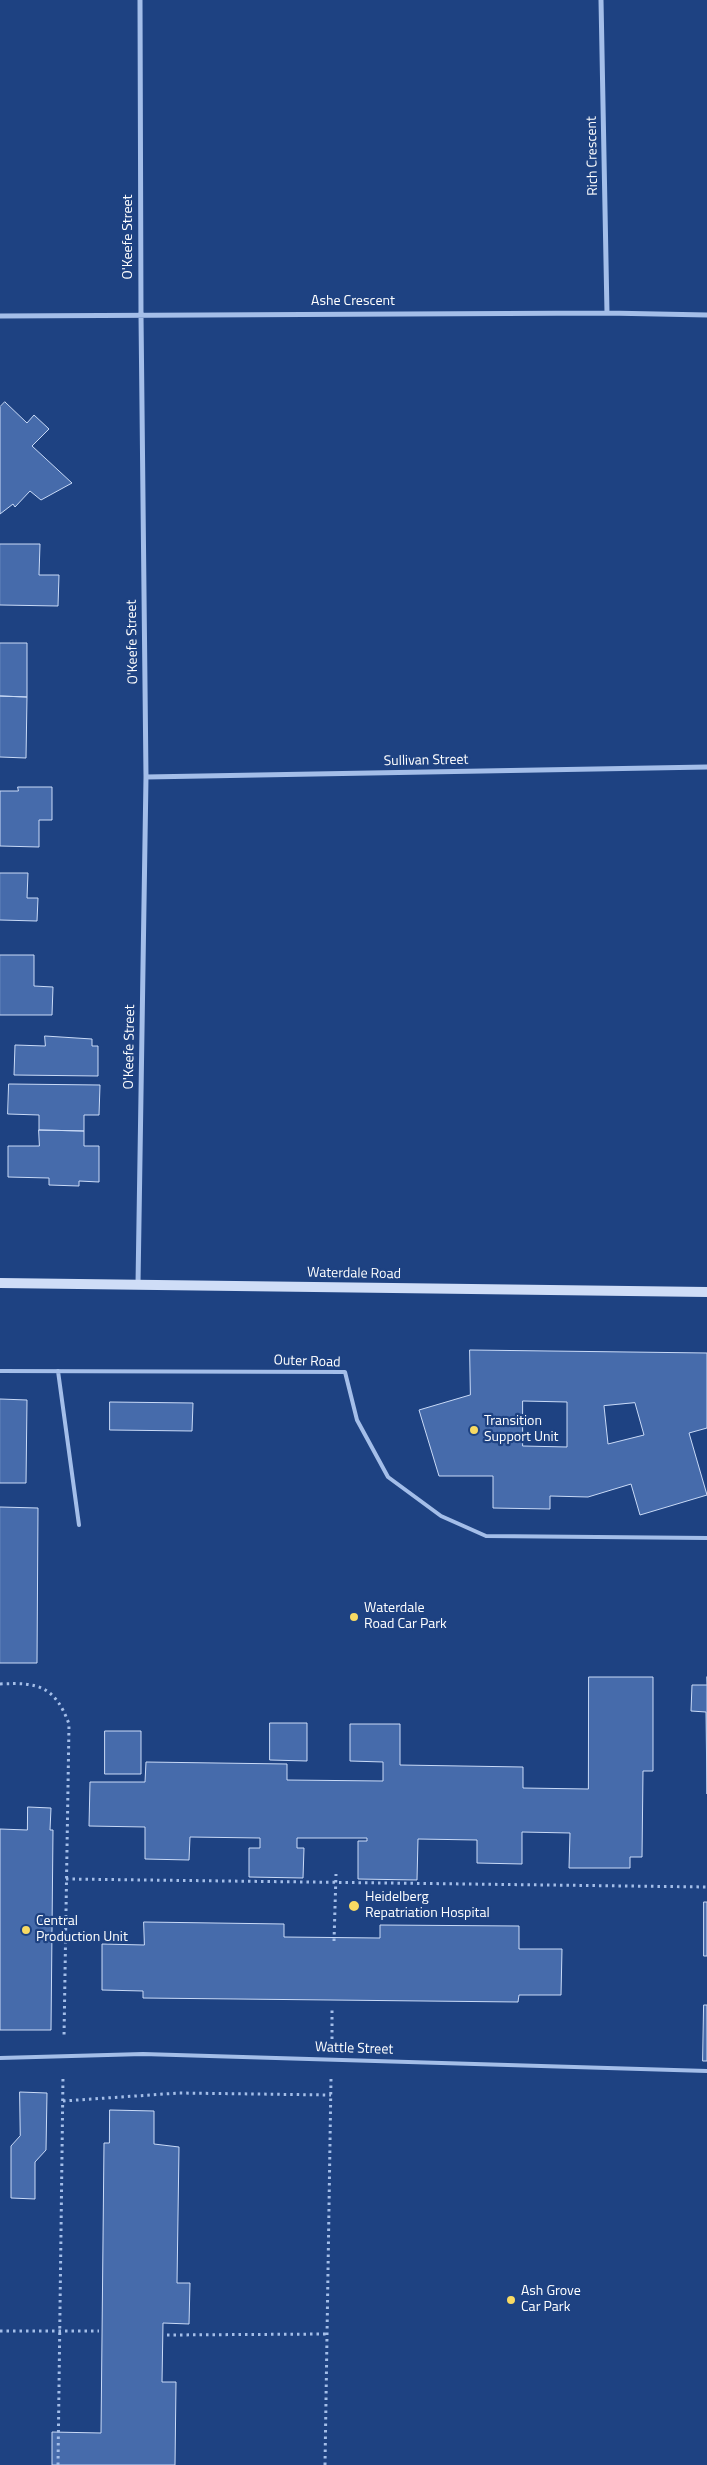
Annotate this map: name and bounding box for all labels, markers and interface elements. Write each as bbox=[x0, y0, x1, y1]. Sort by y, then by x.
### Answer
street label: Rich Crescent bbox=[584, 116, 602, 196]
street label: O'Keefe Street bbox=[121, 195, 137, 279]
street label: Ashe Crescent bbox=[311, 294, 395, 310]
street label: O'Keefe Street bbox=[124, 599, 142, 685]
street label: Sullivan Street bbox=[383, 752, 469, 770]
street label: O'Keefe Street bbox=[121, 1004, 139, 1090]
street label: Waterdale Road bbox=[307, 1265, 401, 1283]
street label: Outer Road bbox=[273, 1352, 341, 1372]
place label: Transition Support Unit bbox=[484, 1414, 559, 1446]
marker: Transition Support Unit bbox=[468, 1424, 480, 1436]
place label: Waterdale Road Car Park bbox=[364, 1601, 447, 1634]
marker: Waterdale Road Car Park bbox=[348, 1611, 360, 1623]
place label: Heidelberg Repatriation Hospital bbox=[365, 1890, 490, 1922]
marker: Heidelberg Repatriation Hospital bbox=[347, 1899, 361, 1913]
place label: Central Production Unit bbox=[36, 1914, 128, 1946]
marker: Central Production Unit bbox=[20, 1924, 32, 1936]
street label: Wattle Street bbox=[314, 2039, 394, 2059]
place label: Ash Grove Car Park bbox=[521, 2284, 581, 2316]
marker: Ash Grove Car Park bbox=[505, 2294, 517, 2306]

